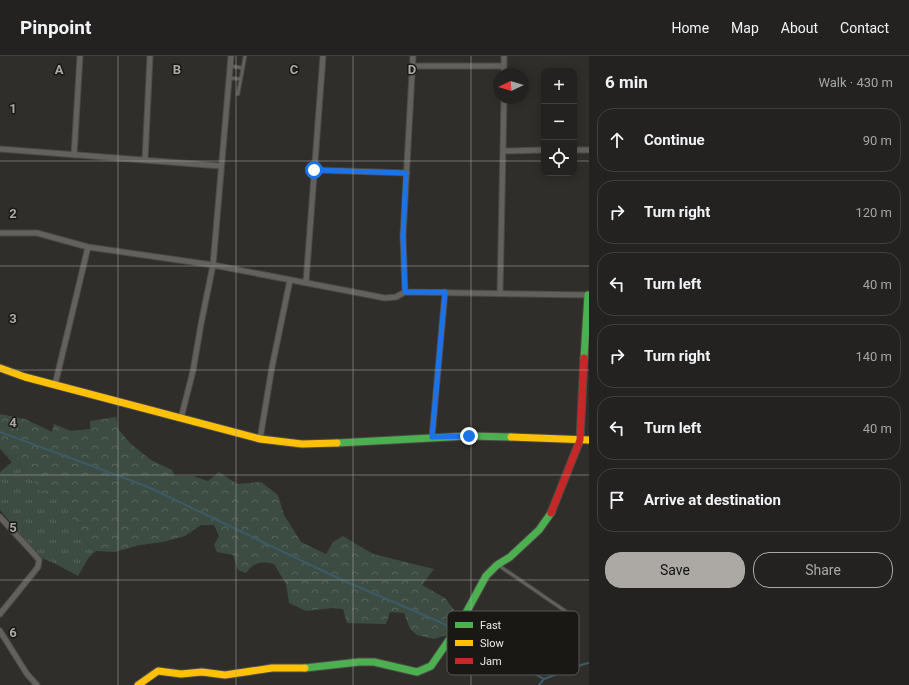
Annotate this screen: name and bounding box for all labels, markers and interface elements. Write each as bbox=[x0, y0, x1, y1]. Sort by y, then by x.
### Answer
text: Pinpoint bbox=[20, 16, 91, 39]
text: Home bbox=[671, 20, 709, 36]
text: Map bbox=[731, 20, 759, 36]
text: About bbox=[781, 20, 818, 36]
text: Contact bbox=[840, 20, 889, 36]
text: A bbox=[55, 62, 64, 77]
text: B bbox=[173, 62, 181, 77]
text: C bbox=[290, 62, 299, 77]
text: D bbox=[408, 62, 416, 77]
north arrow bbox=[493, 68, 529, 104]
map controls bbox=[541, 68, 577, 176]
button: + bbox=[541, 68, 577, 104]
text: 6 min bbox=[605, 72, 648, 92]
text: Walk · 430 m bbox=[818, 75, 893, 90]
text: 1 bbox=[9, 101, 17, 116]
button: − bbox=[541, 104, 577, 140]
icon: ahead bbox=[606, 129, 628, 151]
text: Continue bbox=[644, 131, 705, 149]
text: 90 m bbox=[863, 133, 892, 148]
button: locate bbox=[541, 140, 577, 176]
route start bbox=[305, 161, 323, 179]
icon: right bbox=[606, 201, 628, 223]
text: Turn right bbox=[644, 203, 710, 221]
text: 120 m bbox=[855, 205, 892, 220]
text: 2 bbox=[9, 206, 17, 221]
icon: left bbox=[606, 273, 628, 295]
text: Turn left bbox=[644, 275, 701, 293]
text: 40 m bbox=[863, 277, 892, 292]
text: 3 bbox=[9, 311, 17, 326]
icon: right bbox=[606, 345, 628, 367]
text: Turn right bbox=[644, 347, 710, 365]
text: 140 m bbox=[855, 349, 892, 364]
text: 4 bbox=[9, 415, 17, 430]
icon: left bbox=[606, 417, 628, 439]
text: Turn left bbox=[644, 419, 701, 437]
text: 40 m bbox=[863, 421, 892, 436]
route end bbox=[460, 427, 478, 445]
icon: arrive bbox=[606, 489, 628, 511]
text: Arrive at destination bbox=[644, 491, 781, 509]
text: 5 bbox=[9, 520, 17, 535]
button: Save bbox=[605, 552, 745, 588]
button: Share bbox=[753, 552, 893, 588]
legend bbox=[447, 611, 579, 675]
text: Fast bbox=[480, 619, 502, 632]
text: 6 bbox=[9, 625, 17, 640]
text: Slow bbox=[480, 637, 504, 650]
text: Jam bbox=[480, 655, 502, 668]

